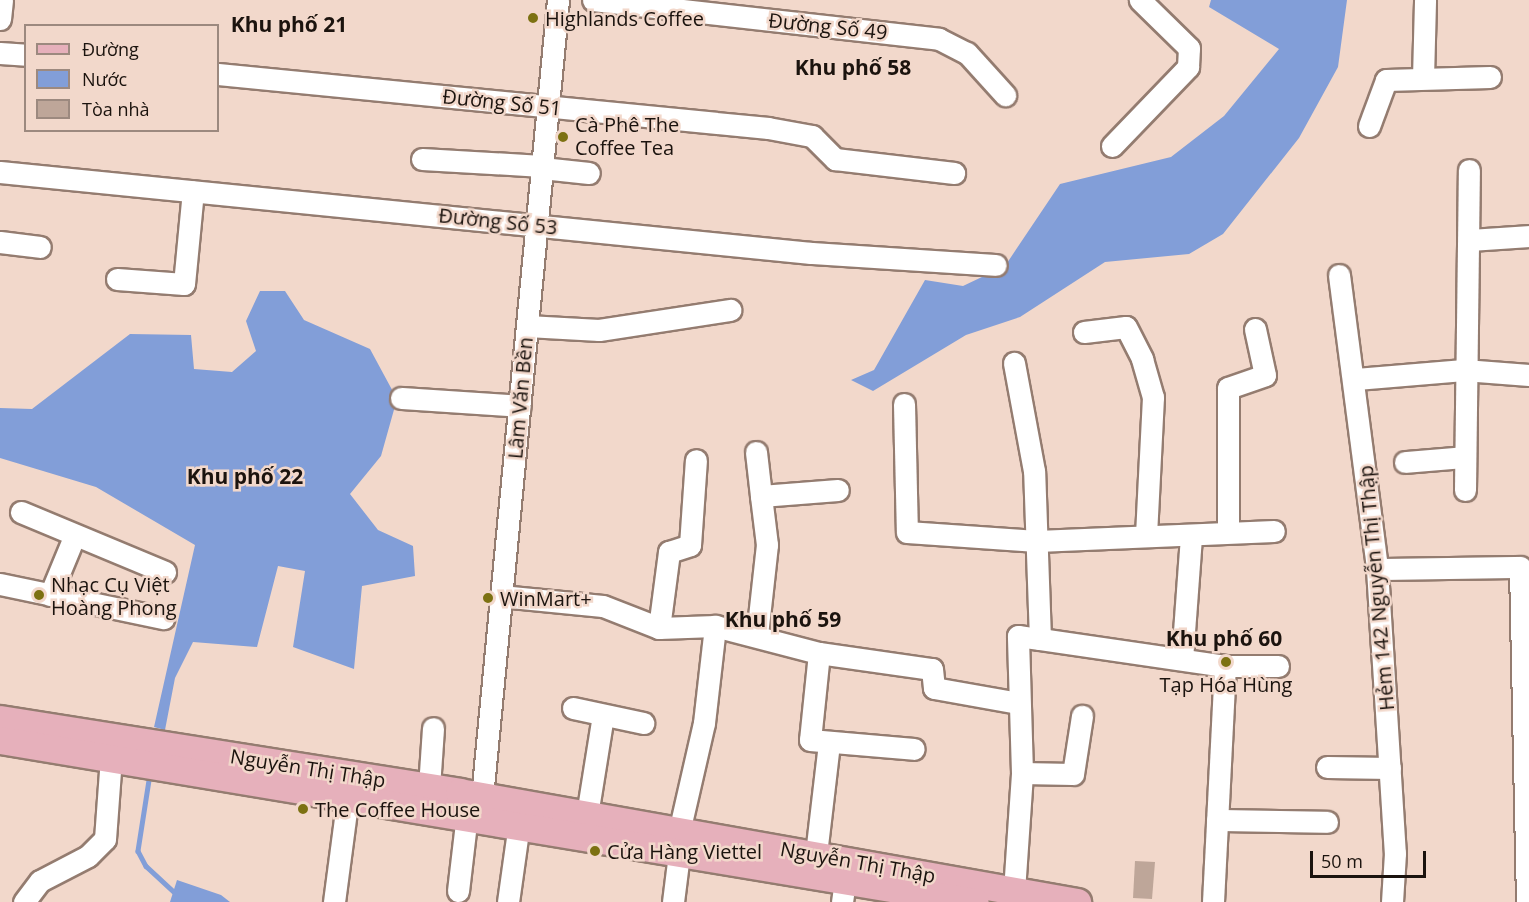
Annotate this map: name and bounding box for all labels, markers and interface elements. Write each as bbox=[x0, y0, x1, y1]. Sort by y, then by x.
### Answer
place label: Highlands Coffee bbox=[545, 6, 704, 30]
street label: Đường Số 49 bbox=[767, 8, 889, 44]
district label: Khu phố 21 bbox=[231, 11, 347, 37]
marker: Highlands Coffee bbox=[526, 11, 540, 25]
legend bbox=[24, 24, 219, 132]
text: Đường bbox=[82, 37, 139, 61]
district label: Khu phố 58 bbox=[795, 54, 911, 80]
text: Nước bbox=[82, 67, 127, 91]
street label: Đường Số 51 bbox=[441, 84, 563, 120]
text: Tòa nhà bbox=[82, 97, 150, 121]
place label: Cà Phê The Coffee Tea bbox=[575, 113, 679, 160]
marker: Cà Phê The Coffee Tea bbox=[556, 130, 570, 144]
street label: Đường Số 53 bbox=[437, 203, 559, 239]
street label: Lâm Văn Bền bbox=[503, 336, 537, 460]
district label: Khu phố 22 bbox=[187, 463, 303, 489]
street label: Hẻm 142 Nguyễn Thị Thập bbox=[1353, 464, 1399, 712]
place label: Nhạc Cụ Việt Hoàng Phong bbox=[51, 572, 177, 619]
place label: WinMart+ bbox=[500, 586, 592, 610]
marker: Nhạc Cụ Việt Hoàng Phong bbox=[32, 588, 46, 602]
marker: WinMart+ bbox=[481, 591, 495, 605]
district label: Khu phố 59 bbox=[725, 606, 841, 632]
district label: Khu phố 60 bbox=[1166, 625, 1282, 651]
marker: Tạp Hóa Hùng bbox=[1219, 655, 1233, 669]
place label: Tạp Hóa Hùng bbox=[1160, 672, 1292, 696]
street label: Nguyễn Thị Thập bbox=[229, 744, 387, 792]
place label: The Coffee House bbox=[315, 797, 480, 821]
marker: The Coffee House bbox=[296, 802, 310, 816]
street label: Nguyễn Thị Thập bbox=[779, 837, 937, 887]
place label: Cửa Hàng Viettel bbox=[607, 839, 762, 863]
scale bar bbox=[1313, 839, 1428, 877]
marker: Cửa Hàng Viettel bbox=[588, 844, 602, 858]
text: 50 m bbox=[1321, 849, 1363, 873]

